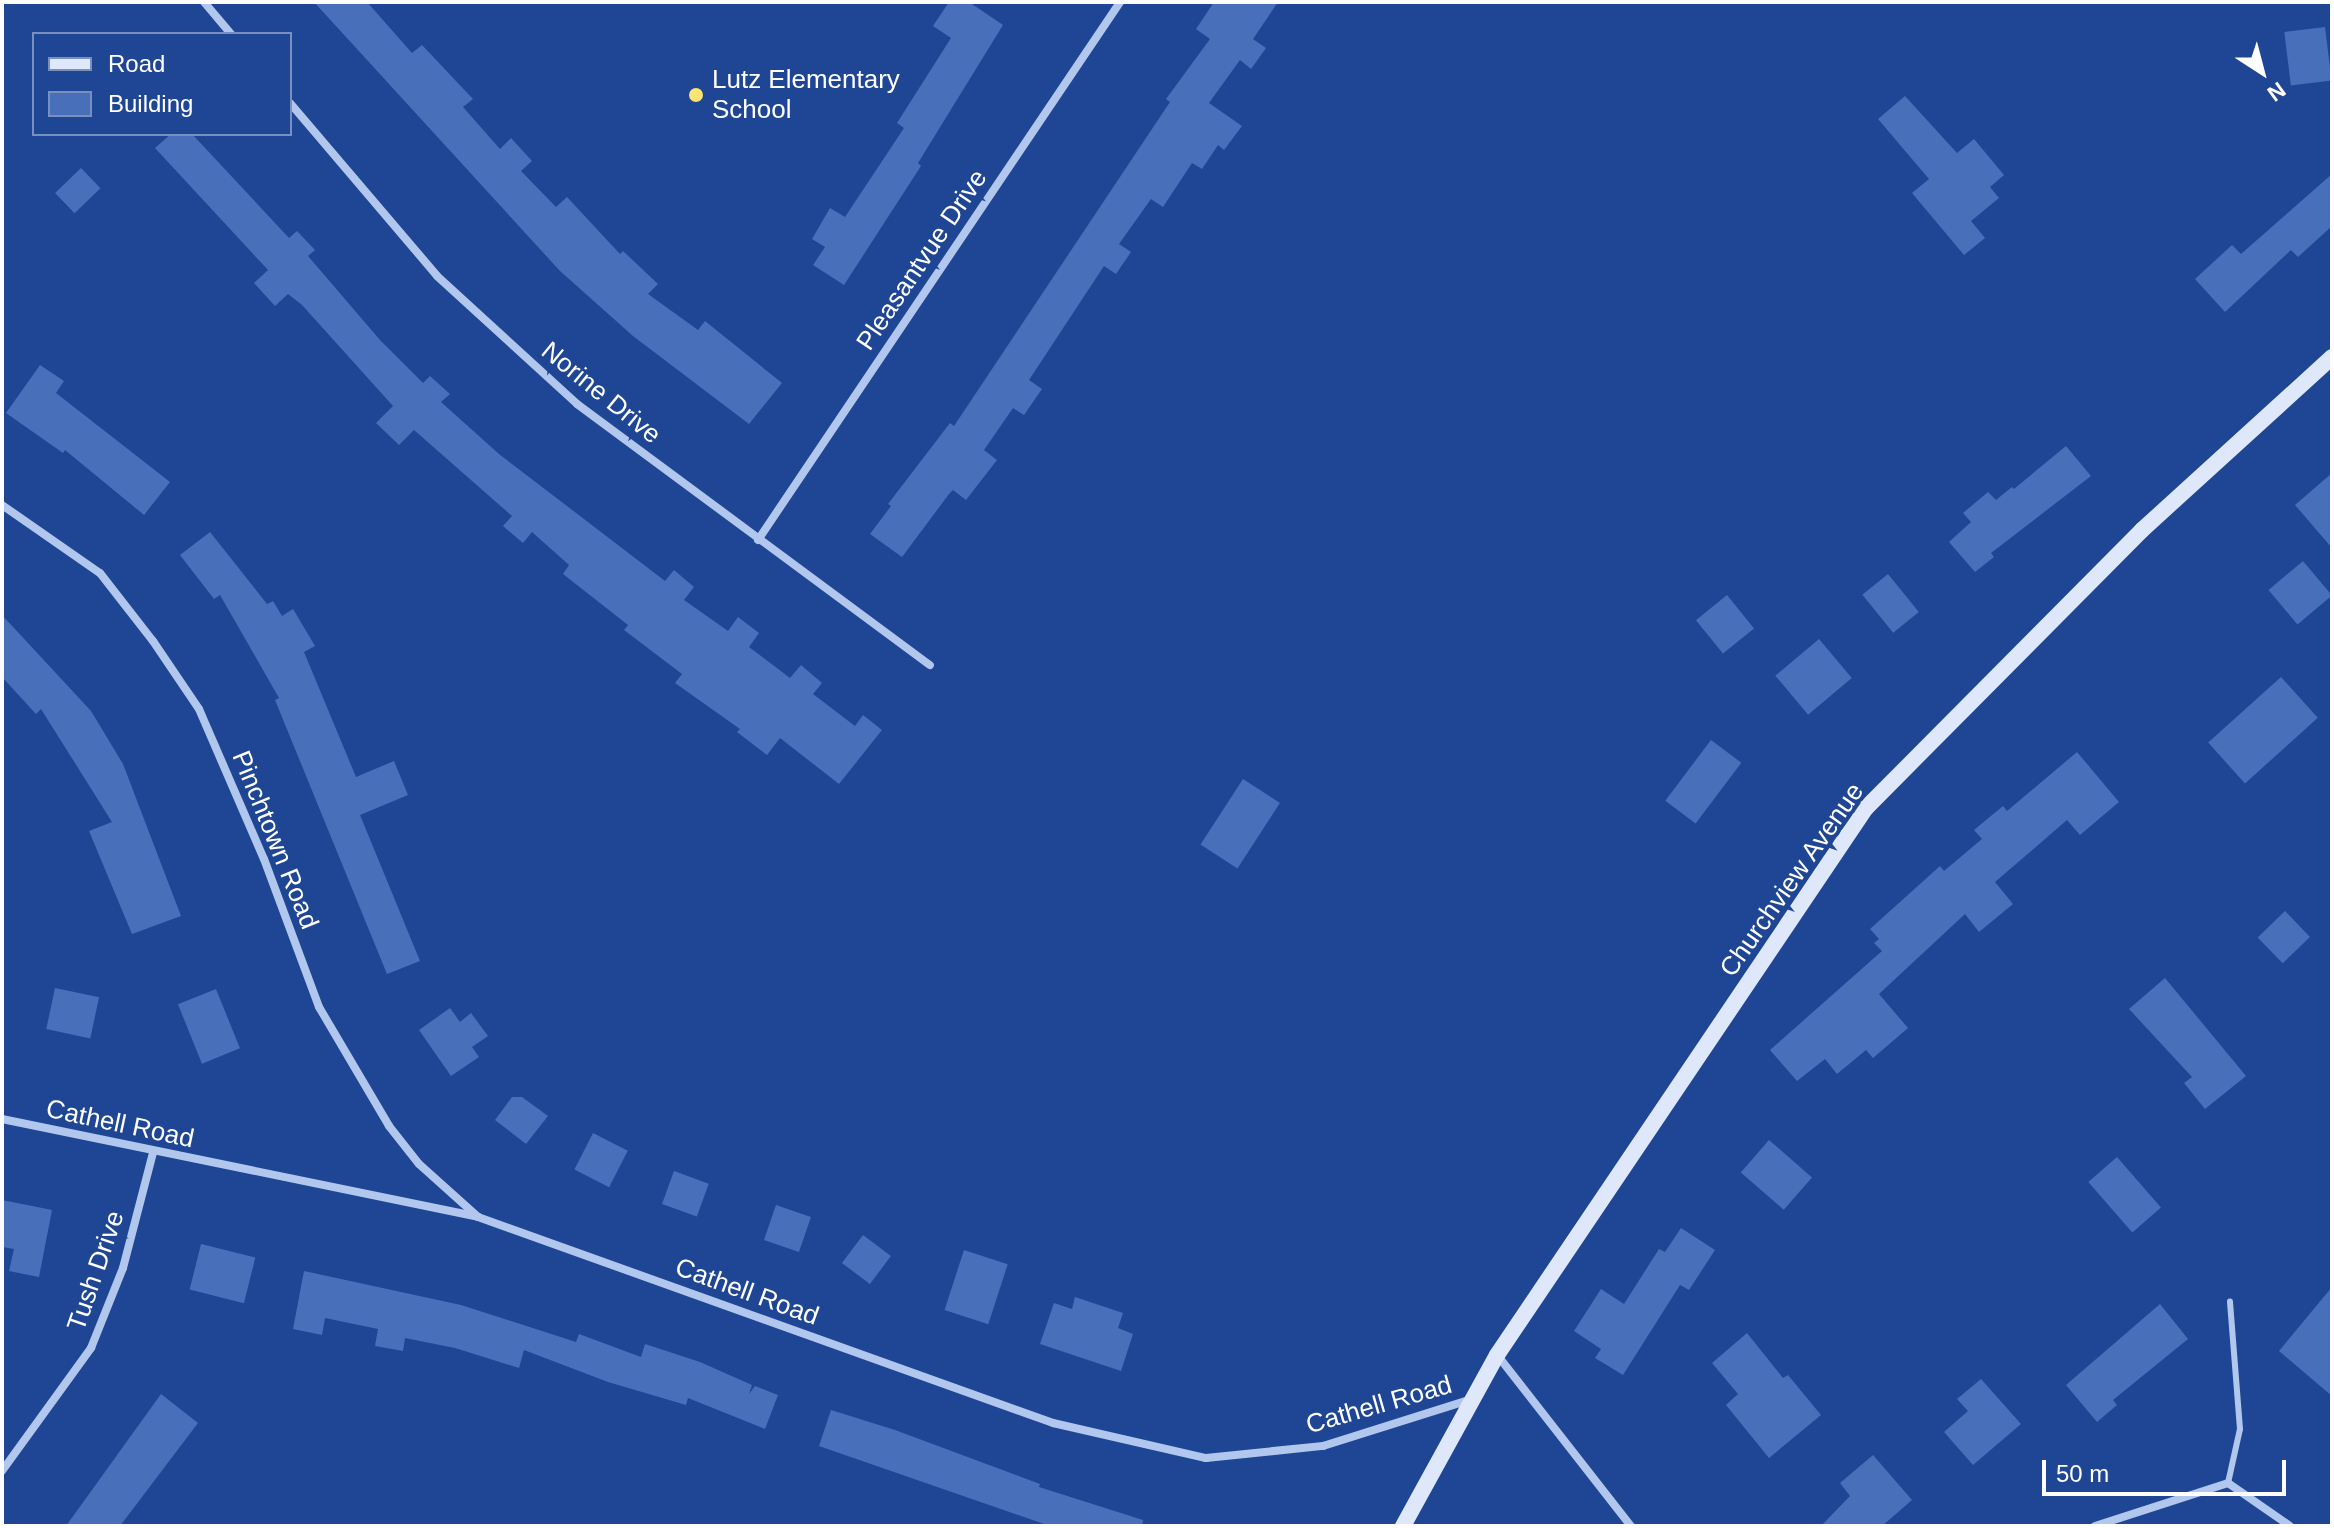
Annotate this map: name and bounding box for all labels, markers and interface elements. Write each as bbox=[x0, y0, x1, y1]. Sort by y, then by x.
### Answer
legend bbox=[32, 32, 292, 136]
north arrow bbox=[2222, 32, 2302, 112]
text: Road bbox=[108, 50, 165, 77]
place label: Lutz Elementary School bbox=[712, 64, 900, 126]
text: N bbox=[2263, 77, 2290, 107]
marker: Lutz Elementary School bbox=[687, 86, 705, 104]
text: Building bbox=[108, 90, 193, 117]
street label: Pleasantvue Drive bbox=[850, 164, 994, 356]
street label: Norine Drive bbox=[535, 335, 667, 451]
street label: Pinchtown Road bbox=[225, 746, 325, 934]
street label: Churchview Avenue bbox=[1713, 777, 1871, 983]
street label: Cathell Road bbox=[43, 1093, 197, 1155]
street label: Tush Drive bbox=[61, 1207, 131, 1335]
street label: Cathell Road bbox=[671, 1252, 823, 1332]
street label: Cathell Road bbox=[1302, 1369, 1456, 1441]
scale bar bbox=[2046, 1444, 2290, 1494]
text: 50 m bbox=[2056, 1460, 2109, 1487]

